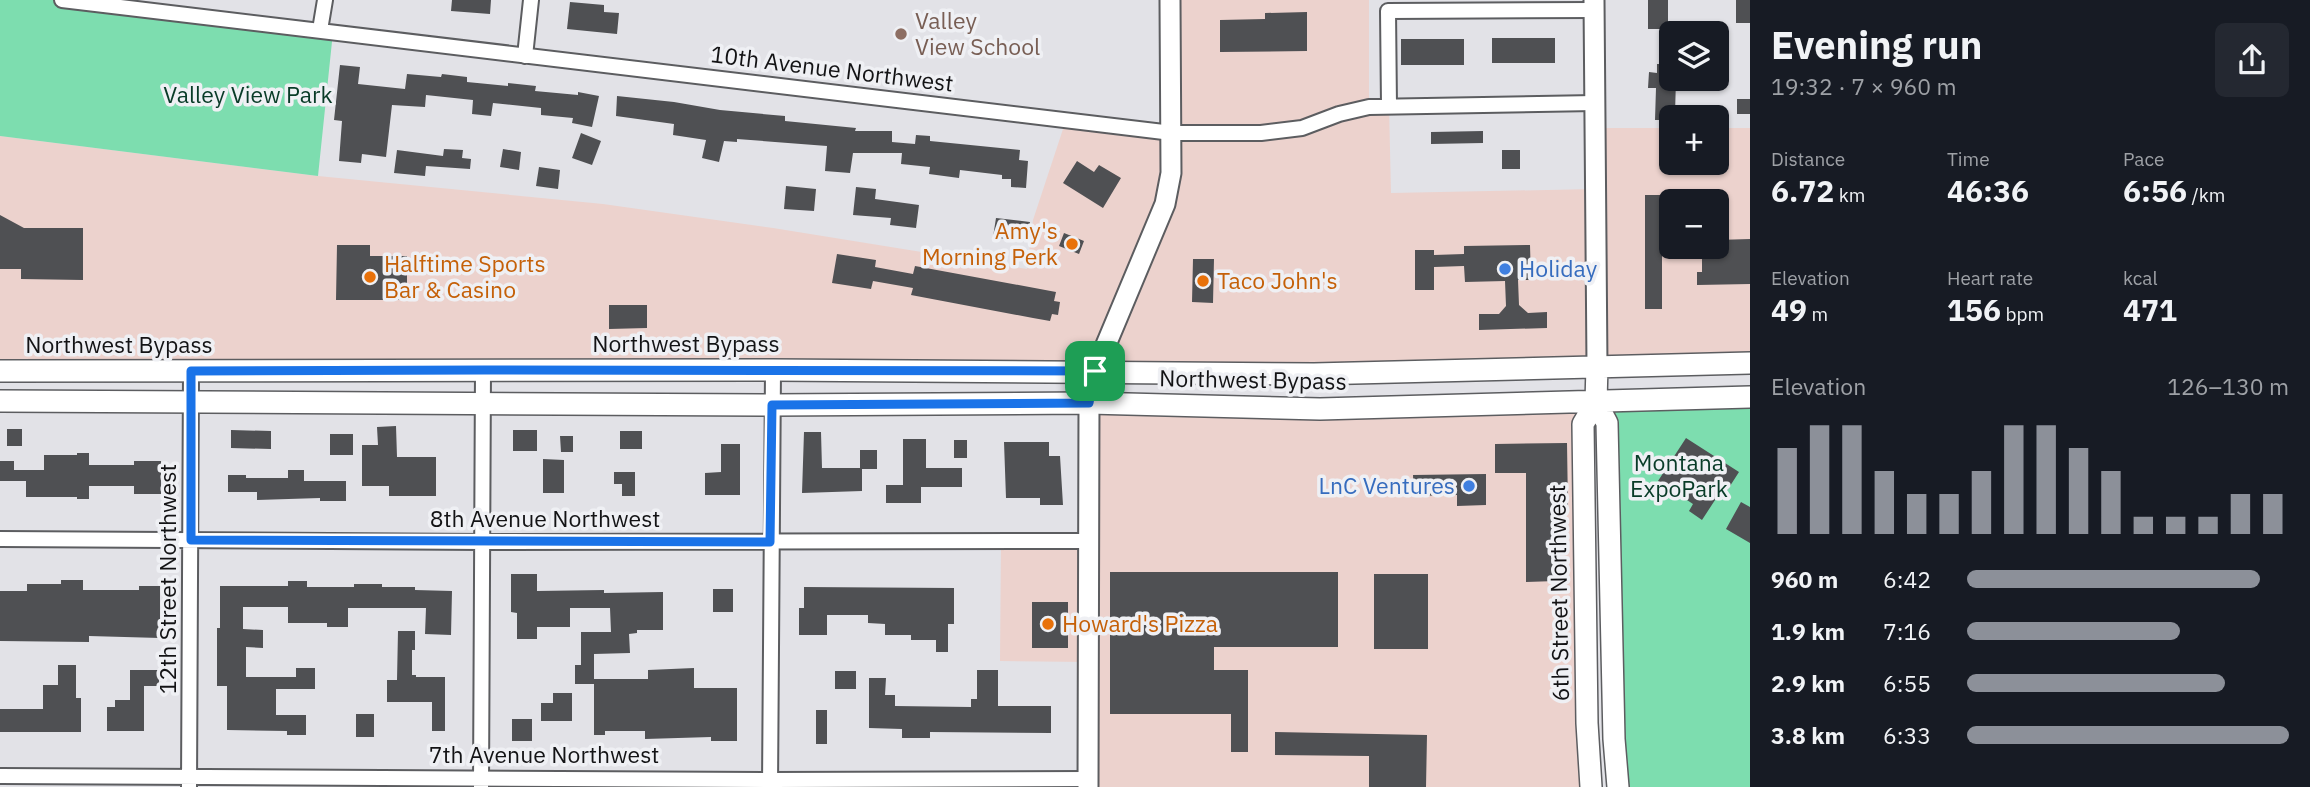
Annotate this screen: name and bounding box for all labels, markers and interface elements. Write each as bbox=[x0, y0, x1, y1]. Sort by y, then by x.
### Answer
place label: Valley View School bbox=[915, 5, 1040, 61]
text: Evening run bbox=[1771, 20, 1982, 69]
map controls bbox=[1659, 21, 1729, 259]
button: layers bbox=[1659, 21, 1729, 91]
button: share bbox=[2215, 23, 2289, 97]
marker: Valley View School bbox=[893, 26, 909, 42]
street label: 10th Avenue Northwest bbox=[709, 38, 955, 98]
text: 19:32 · 7 × 960 m bbox=[1771, 71, 1957, 101]
park label: Valley View Park bbox=[163, 79, 333, 109]
button: + bbox=[1659, 105, 1729, 175]
text: Distance bbox=[1771, 147, 1845, 171]
text: Time bbox=[1947, 147, 1990, 171]
text: Pace bbox=[2123, 147, 2164, 171]
text: 6.72 bbox=[1771, 171, 1834, 210]
text: 46:36 bbox=[1947, 171, 2029, 210]
text: 6:56 bbox=[2123, 171, 2187, 210]
text: km bbox=[1834, 183, 1865, 207]
text: /km bbox=[2187, 183, 2225, 207]
button: − bbox=[1659, 189, 1729, 259]
place label: Amy's Morning Perk bbox=[922, 215, 1058, 271]
marker: Amy's Morning Perk bbox=[1064, 236, 1080, 252]
place label: Halftime Sports Bar & Casino bbox=[384, 248, 546, 304]
place label: Holiday bbox=[1519, 253, 1598, 283]
marker: Holiday bbox=[1497, 261, 1513, 277]
place label: Taco John's bbox=[1217, 265, 1338, 295]
text: Elevation bbox=[1771, 266, 1850, 290]
text: Heart rate bbox=[1947, 266, 2033, 290]
text: kcal bbox=[2123, 266, 2158, 290]
marker: Halftime Sports Bar & Casino bbox=[362, 269, 378, 285]
marker: Taco John's bbox=[1195, 273, 1211, 289]
text: 49 bbox=[1771, 290, 1807, 329]
text: 156 bbox=[1947, 290, 2001, 329]
text: 471 bbox=[2123, 290, 2177, 329]
text: m bbox=[1807, 302, 1828, 326]
text: bpm bbox=[2001, 302, 2044, 326]
street label: Northwest Bypass bbox=[592, 328, 780, 358]
street label: Northwest Bypass bbox=[25, 329, 213, 359]
pin bbox=[1065, 341, 1125, 401]
icon: arrive bbox=[1076, 352, 1114, 390]
street label: Northwest Bypass bbox=[1159, 362, 1347, 396]
text: Elevation bbox=[1771, 371, 1866, 401]
text: 126–130 m bbox=[2167, 371, 2289, 401]
park label: Montana ExpoPark bbox=[1630, 447, 1728, 503]
street label: 12th Street Northwest bbox=[152, 464, 182, 694]
place label: LnC Ventures bbox=[1318, 470, 1455, 500]
marker: LnC Ventures bbox=[1461, 478, 1477, 494]
street label: 6th Street Northwest bbox=[1541, 484, 1575, 702]
street label: 8th Avenue Northwest bbox=[430, 503, 660, 533]
text: 960 m bbox=[1771, 564, 1838, 594]
text: 6:42 bbox=[1883, 564, 1931, 594]
place label: Howard's Pizza bbox=[1062, 608, 1218, 638]
marker: Howard's Pizza bbox=[1040, 616, 1056, 632]
text: 1.9 km bbox=[1771, 616, 1845, 646]
text: 7:16 bbox=[1883, 616, 1931, 646]
text: 2.9 km bbox=[1771, 668, 1845, 698]
text: 6:55 bbox=[1883, 668, 1931, 698]
text: 3.8 km bbox=[1771, 720, 1845, 750]
text: 6:33 bbox=[1883, 720, 1931, 750]
street label: 7th Avenue Northwest bbox=[429, 739, 659, 769]

